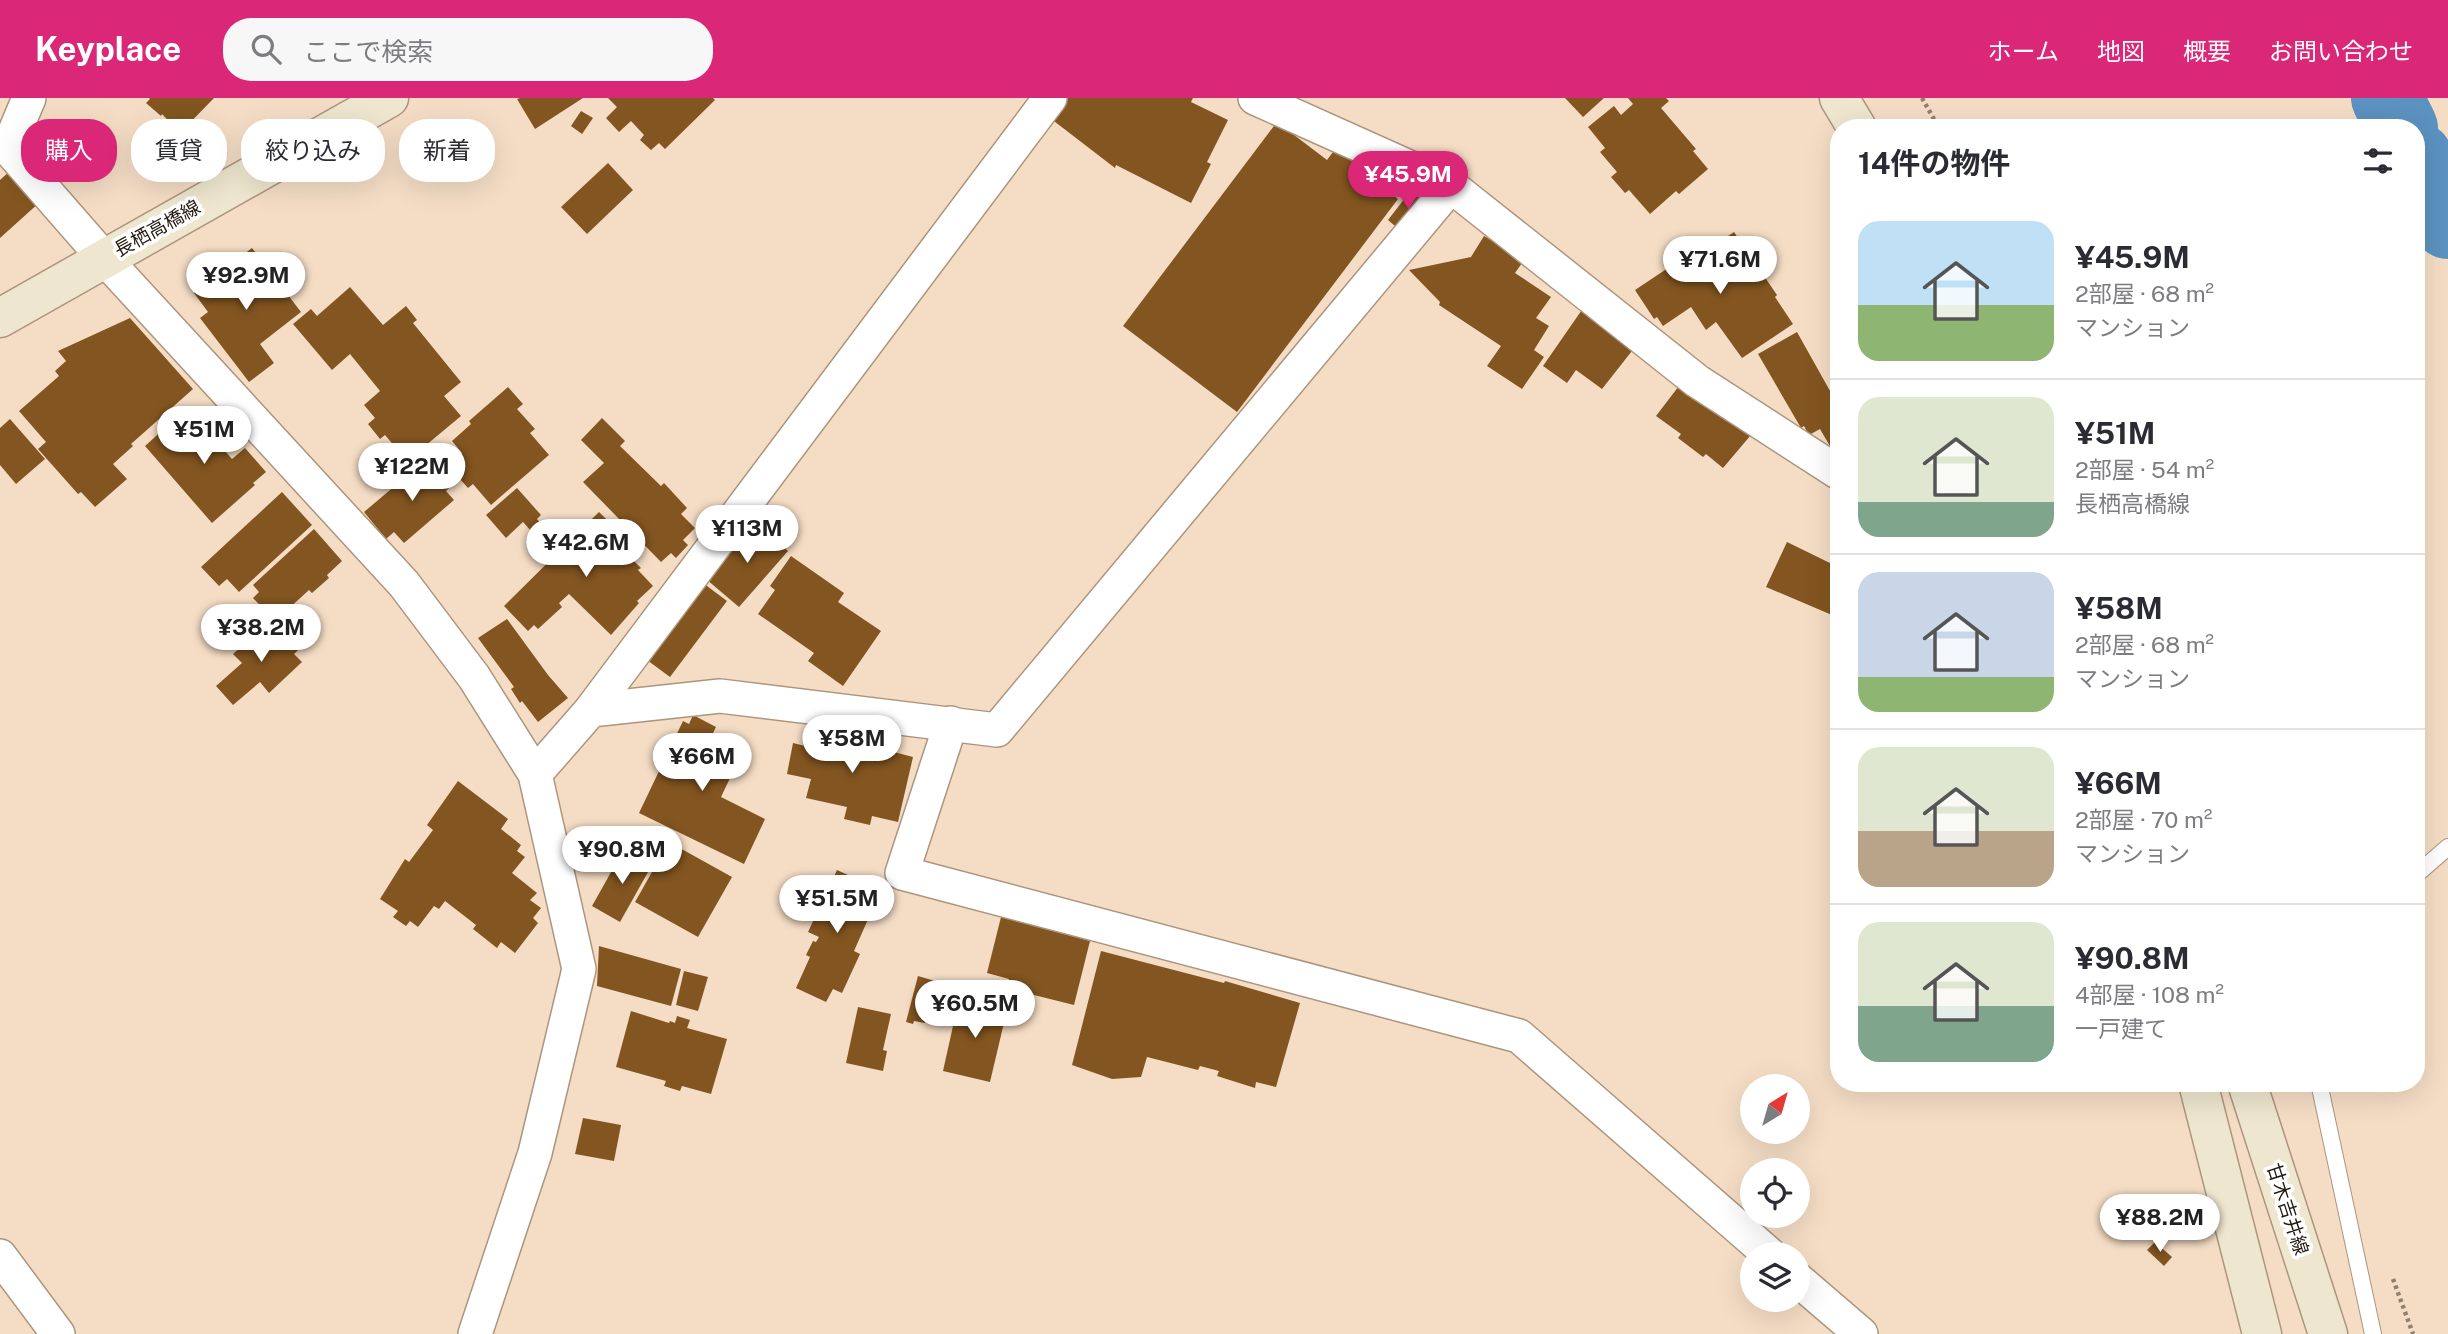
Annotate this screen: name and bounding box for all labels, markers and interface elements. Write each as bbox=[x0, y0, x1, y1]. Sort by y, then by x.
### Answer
search box bbox=[223, 18, 713, 81]
text: Keyplace bbox=[35, 30, 181, 68]
icon: search bbox=[247, 30, 285, 68]
text: ここで検索 bbox=[303, 36, 433, 67]
text: ホーム bbox=[1988, 37, 2059, 65]
text: 地図 bbox=[2097, 37, 2145, 65]
text: 概要 bbox=[2183, 37, 2231, 65]
text: お問い合わせ bbox=[2269, 37, 2413, 65]
chip: 購入 bbox=[21, 119, 117, 182]
chip: 賃貸 bbox=[131, 119, 227, 182]
chip: 絞り込み bbox=[241, 119, 385, 182]
chip: 新着 bbox=[399, 119, 495, 182]
icon: filters bbox=[2359, 142, 2397, 180]
text: 14件の物件 bbox=[1858, 145, 2011, 181]
pin: ¥45.9M bbox=[1351, 152, 1465, 211]
text: ¥45.9M bbox=[1364, 160, 1452, 187]
street label: 長栖高橋線 bbox=[110, 195, 204, 261]
pin: ¥71.6M bbox=[1663, 236, 1777, 296]
text: ¥45.9M bbox=[2075, 239, 2190, 275]
text: ¥71.6M bbox=[1679, 245, 1761, 272]
icon: home bbox=[1914, 249, 1998, 333]
pin: ¥92.9M bbox=[189, 252, 303, 312]
text: ¥92.9M bbox=[202, 261, 290, 288]
text: 2部屋 · 68 m² bbox=[2075, 280, 2214, 307]
text: マンション bbox=[2075, 314, 2190, 341]
pin: ¥51M bbox=[163, 406, 245, 466]
text: ¥51M bbox=[173, 415, 235, 442]
text: ¥51M bbox=[2075, 415, 2155, 451]
icon: home bbox=[1914, 425, 1998, 509]
pin: ¥122M bbox=[363, 444, 461, 503]
text: ¥122M bbox=[374, 452, 450, 479]
text: 2部屋 · 54 m² bbox=[2075, 456, 2214, 483]
text: 長栖高橋線 bbox=[2075, 490, 2190, 517]
pin: ¥113M bbox=[698, 505, 796, 565]
text: ¥113M bbox=[711, 514, 783, 541]
pin: ¥42.6M bbox=[529, 519, 643, 579]
text: ¥42.6M bbox=[542, 528, 630, 555]
text: ¥58M bbox=[2075, 590, 2163, 626]
icon: home bbox=[1914, 600, 1998, 684]
pin: ¥38.2M bbox=[204, 604, 318, 664]
text: ¥38.2M bbox=[217, 613, 305, 640]
text: 2部屋 · 68 m² bbox=[2075, 631, 2214, 658]
text: マンション bbox=[2075, 665, 2190, 692]
pin: ¥58M bbox=[811, 716, 893, 775]
text: ¥58M bbox=[818, 724, 886, 751]
pin: ¥66M bbox=[661, 734, 743, 793]
text: ¥66M bbox=[669, 742, 735, 769]
text: ¥66M bbox=[2075, 765, 2162, 801]
icon: home bbox=[1914, 775, 1998, 859]
text: 2部屋 · 70 m² bbox=[2075, 806, 2212, 833]
pin: ¥90.8M bbox=[565, 826, 679, 886]
text: ¥90.8M bbox=[578, 835, 666, 862]
text: マンション bbox=[2075, 840, 2190, 867]
pin: ¥51.5M bbox=[780, 876, 894, 935]
text: ¥51.5M bbox=[795, 884, 879, 911]
text: ¥90.8M bbox=[2075, 940, 2190, 976]
icon: home bbox=[1914, 950, 1998, 1034]
pin: ¥60.5M bbox=[918, 981, 1032, 1040]
text: 4部屋 · 108 m² bbox=[2075, 981, 2224, 1008]
text: ¥60.5M bbox=[931, 989, 1019, 1016]
text: 一戸建て bbox=[2075, 1015, 2167, 1042]
north arrow bbox=[1740, 1074, 1810, 1144]
map controls bbox=[1740, 1074, 1810, 1312]
button: locate bbox=[1740, 1158, 1810, 1228]
street label: 甘木吉井線 bbox=[2263, 1160, 2313, 1258]
pin: ¥88.2M bbox=[2103, 1194, 2217, 1254]
text: ¥88.2M bbox=[2116, 1203, 2204, 1230]
button: layers bbox=[1740, 1242, 1810, 1312]

